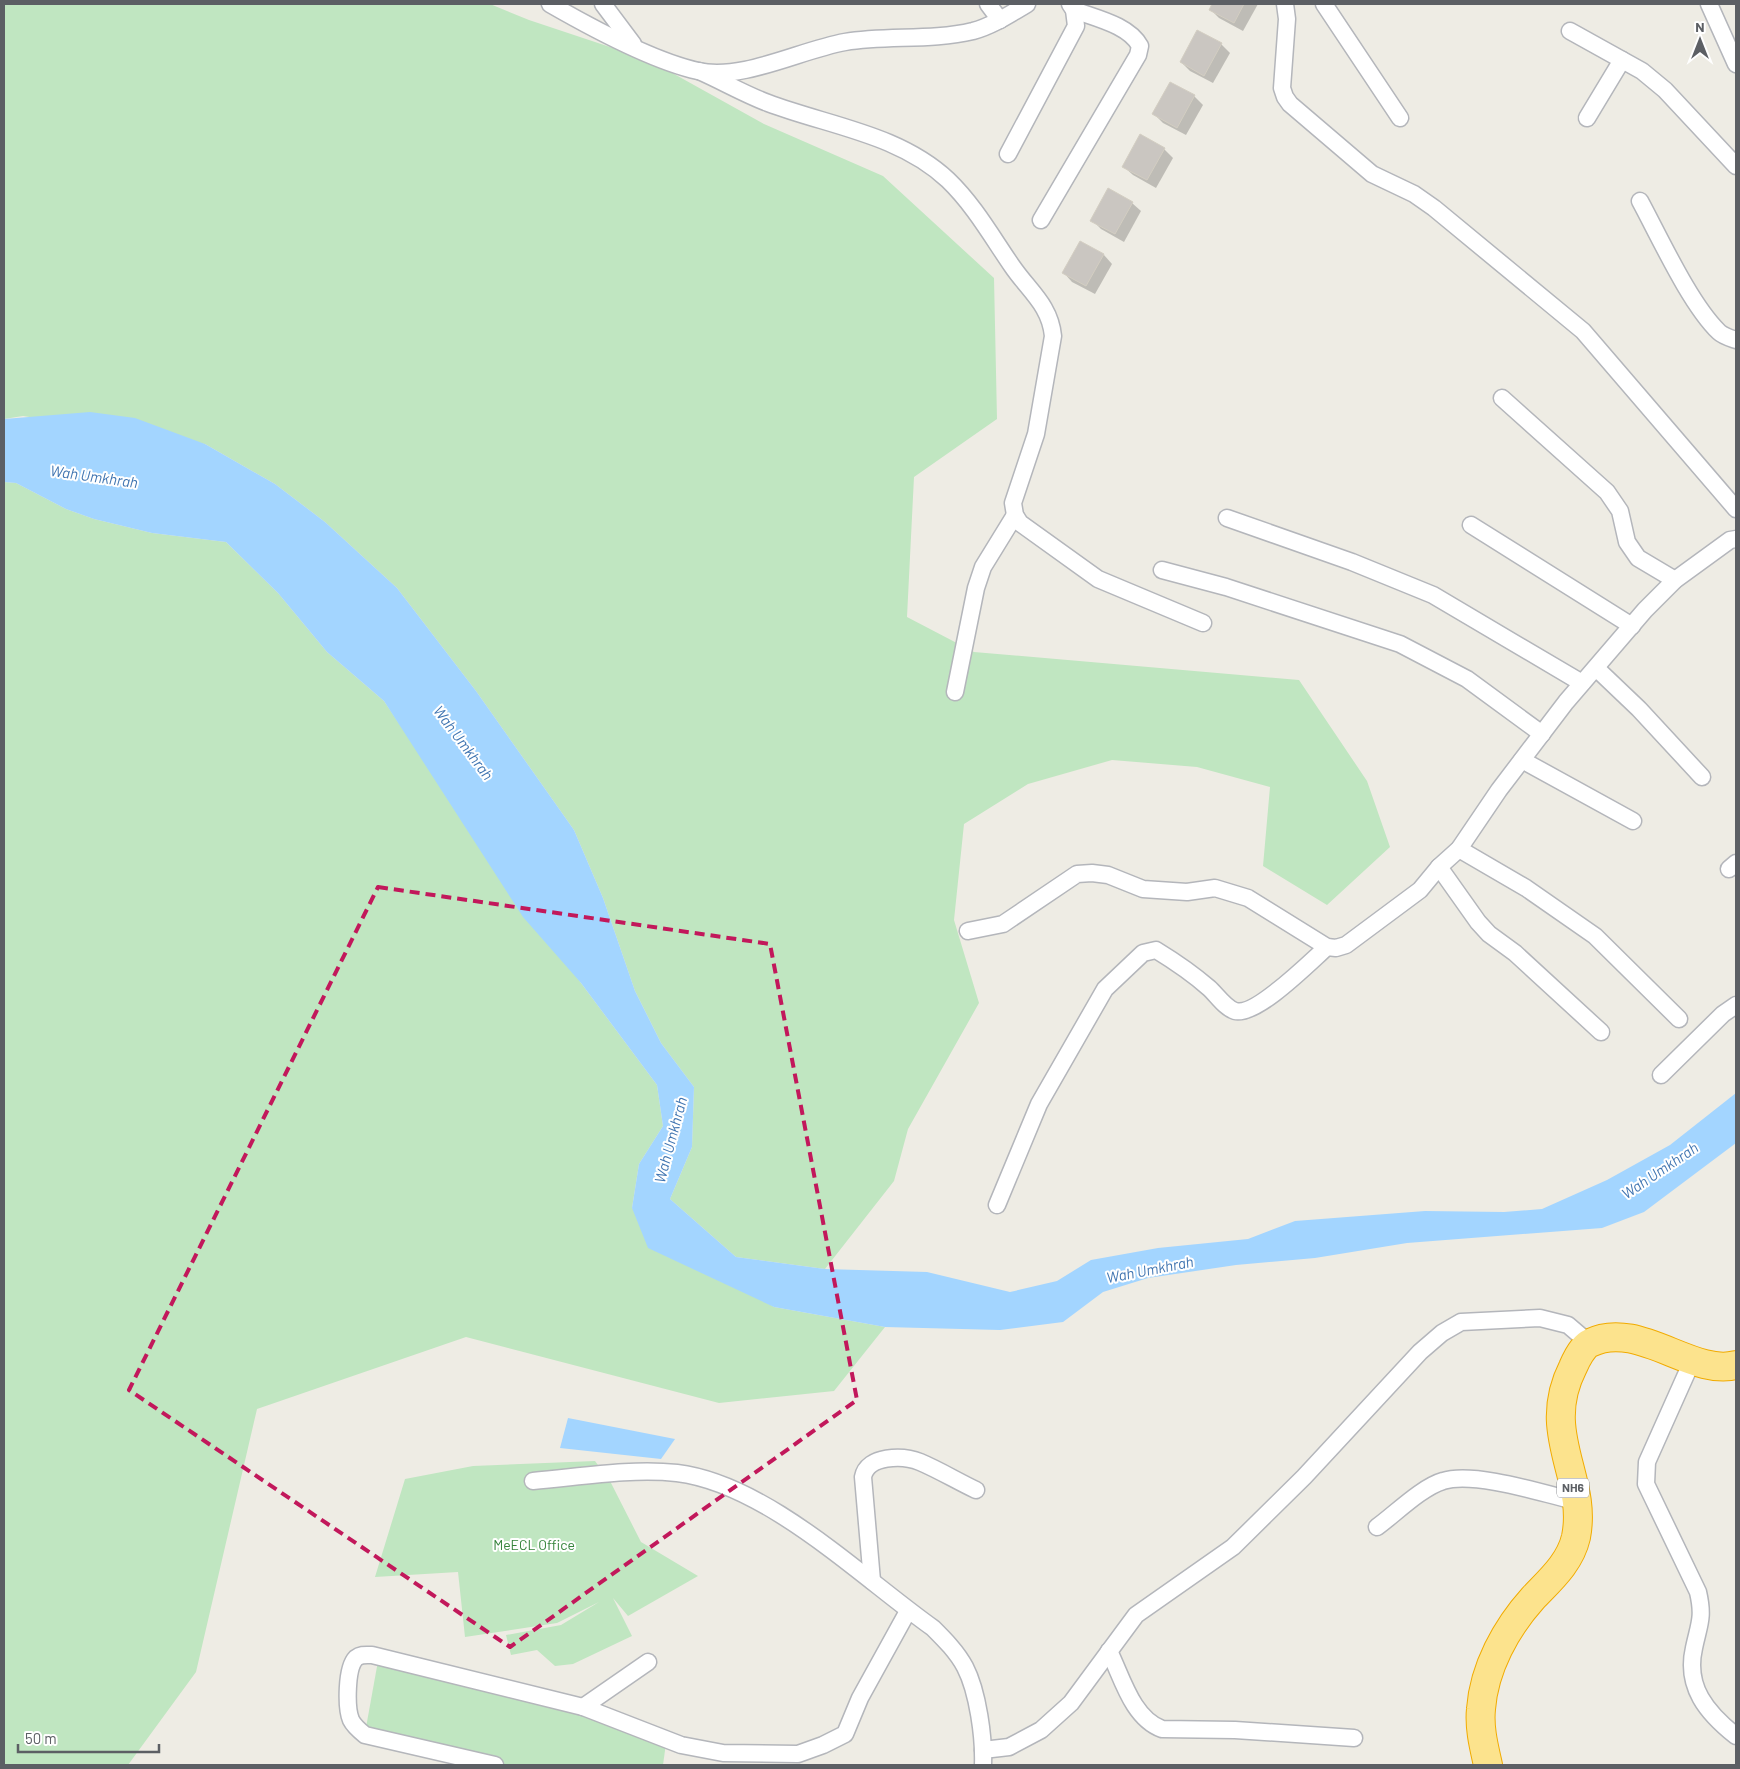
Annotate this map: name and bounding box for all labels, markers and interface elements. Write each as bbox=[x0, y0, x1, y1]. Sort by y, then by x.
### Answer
north arrow bbox=[1675, 15, 1725, 65]
text: N bbox=[1695, 18, 1705, 35]
water label: Wah Umkhrah bbox=[49, 461, 139, 491]
water label: Wah Umkhrah bbox=[430, 702, 498, 783]
water label: Wah Umkhrah bbox=[650, 1095, 690, 1185]
water label: Wah Umkhrah bbox=[1618, 1138, 1701, 1202]
water label: Wah Umkhrah bbox=[1105, 1252, 1195, 1286]
road number: NH6 bbox=[1557, 1479, 1589, 1498]
park label: MeECL Office bbox=[493, 1536, 575, 1553]
scale bar bbox=[18, 1722, 159, 1754]
text: 50 m bbox=[25, 1729, 57, 1747]

